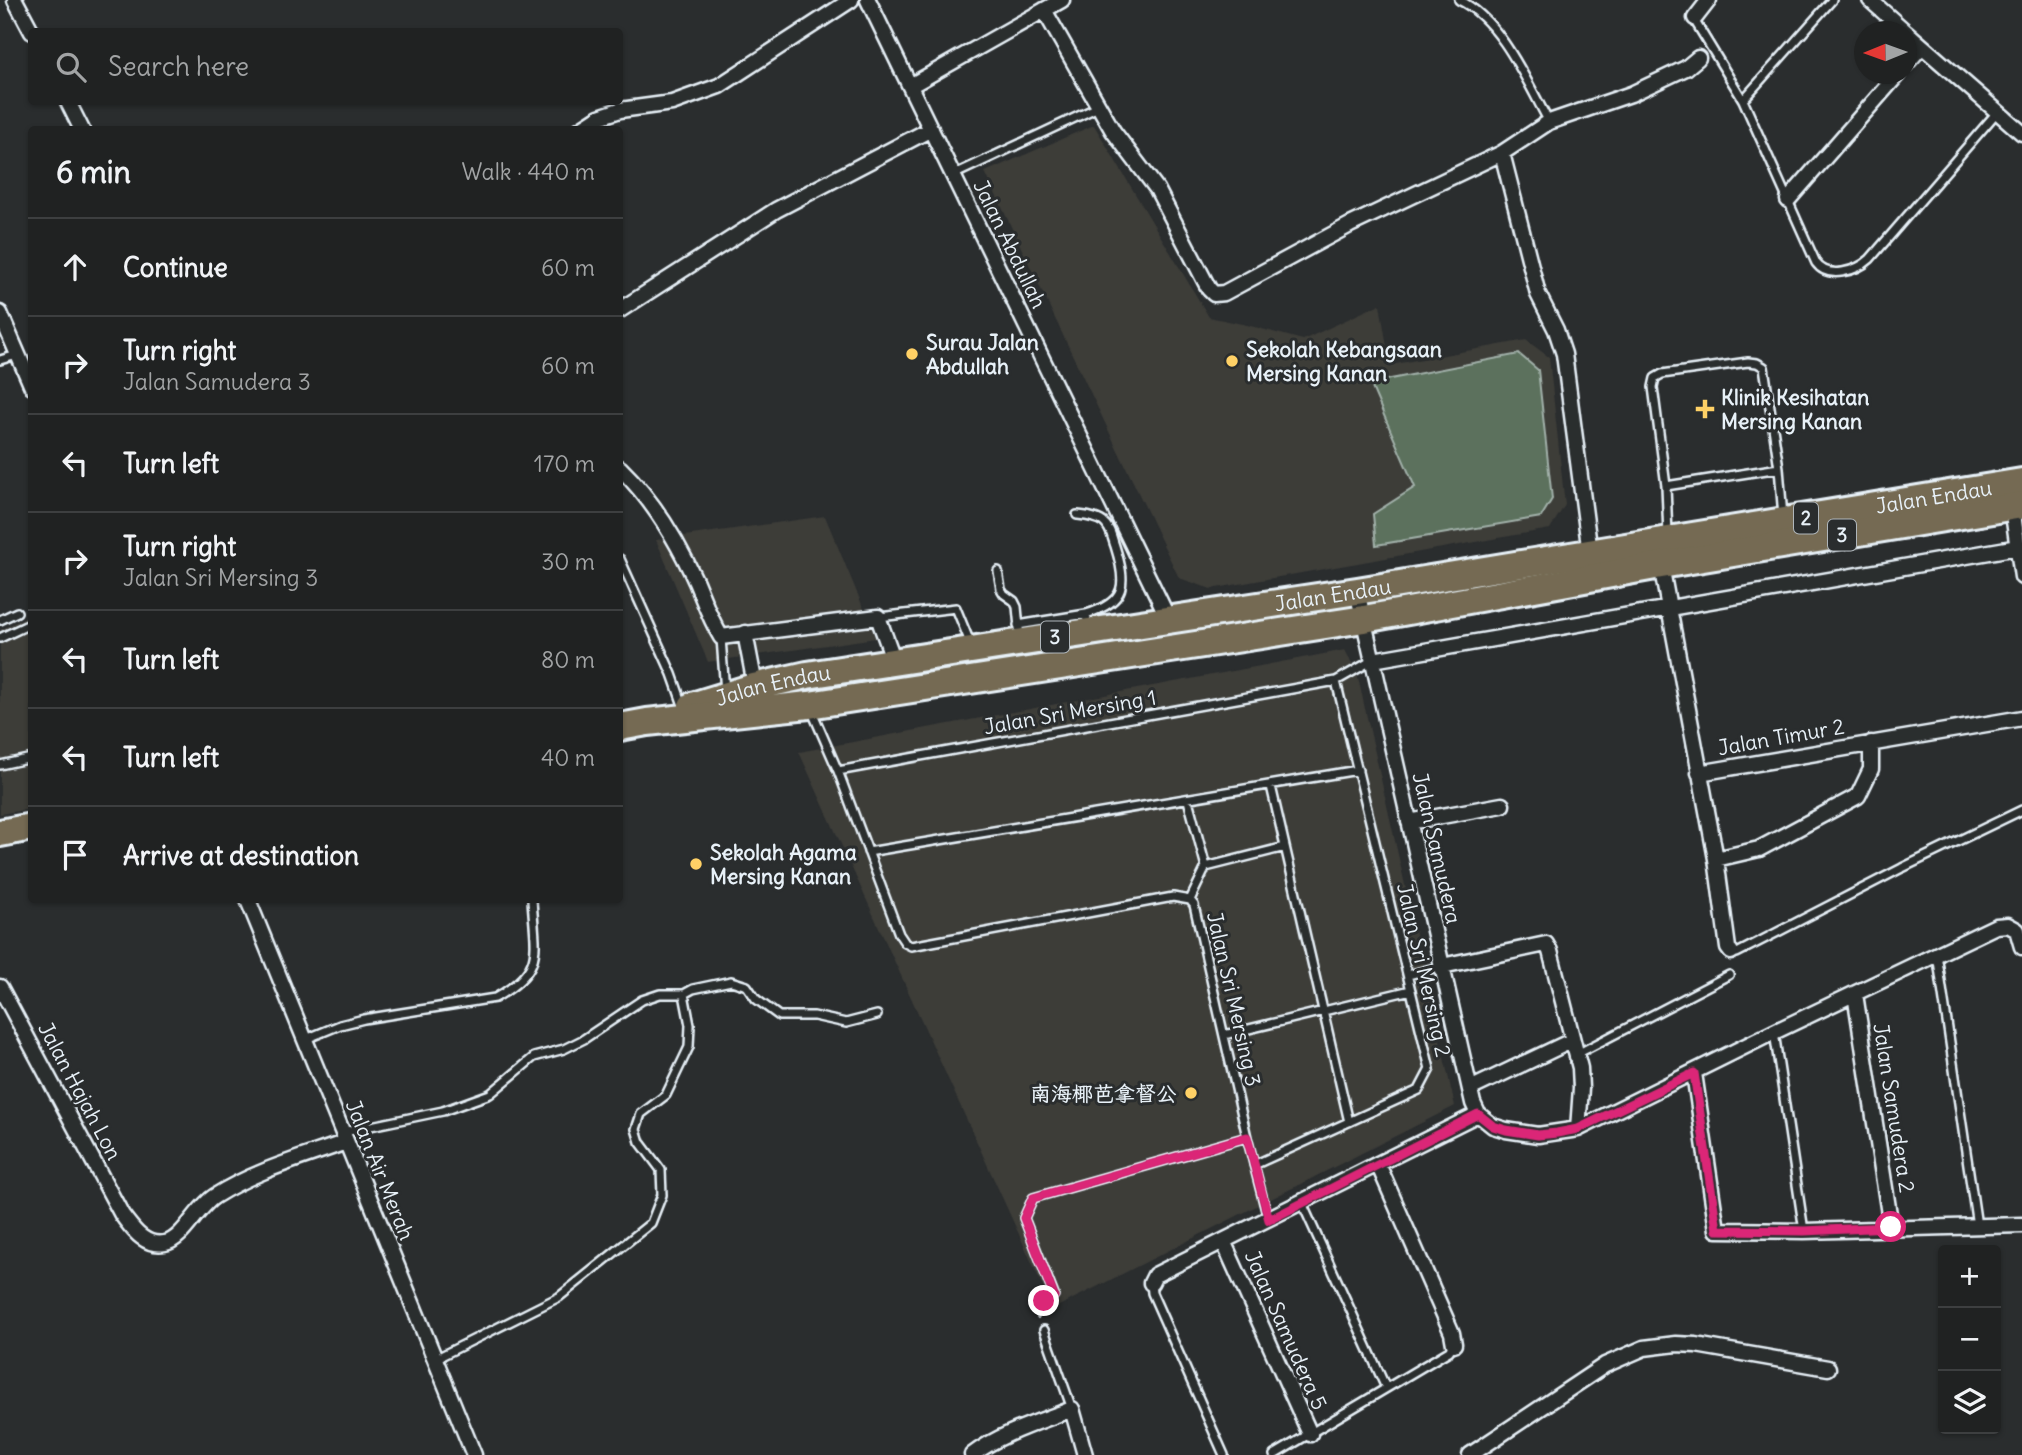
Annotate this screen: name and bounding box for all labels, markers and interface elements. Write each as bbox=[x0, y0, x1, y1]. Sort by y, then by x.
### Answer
north arrow bbox=[1854, 21, 1917, 84]
search box bbox=[28, 28, 623, 105]
icon: search bbox=[52, 48, 90, 86]
text: Search here bbox=[108, 50, 249, 83]
text: 6 min bbox=[56, 153, 131, 191]
text: Walk · 440 m bbox=[461, 157, 595, 186]
street label: Jalan Abdullah bbox=[967, 175, 1053, 313]
icon: ahead bbox=[56, 248, 94, 286]
text: Continue bbox=[123, 251, 228, 284]
text: 60 m bbox=[541, 253, 595, 282]
place label: Surau Jalan Abdullah bbox=[926, 329, 1039, 380]
text: Turn right bbox=[123, 334, 236, 367]
place label: Sekolah Kebangsaan Mersing Kanan bbox=[1246, 336, 1442, 387]
icon: right bbox=[56, 346, 94, 384]
marker: Surau Jalan Abdullah bbox=[904, 346, 920, 362]
text: 60 m bbox=[541, 351, 595, 380]
marker: Sekolah Kebangsaan Mersing Kanan bbox=[1224, 353, 1240, 369]
text: Jalan Samudera 3 bbox=[123, 367, 311, 396]
place label: Klinik Kesihatan Mersing Kanan bbox=[1721, 384, 1869, 435]
marker: Klinik Kesihatan Mersing Kanan bbox=[1695, 399, 1715, 419]
icon: left bbox=[56, 444, 94, 482]
text: Turn left bbox=[123, 447, 219, 480]
text: 170 m bbox=[534, 449, 595, 478]
street label: Jalan Endau bbox=[1874, 474, 1994, 519]
road number: 2 bbox=[1794, 503, 1818, 534]
road number: 3 bbox=[1828, 520, 1856, 550]
text: Turn right bbox=[123, 530, 236, 563]
icon: right bbox=[56, 542, 94, 580]
text: 30 m bbox=[541, 547, 595, 576]
text: Jalan Sri Mersing 3 bbox=[123, 563, 318, 592]
street label: Jalan Endau bbox=[1273, 572, 1393, 617]
road number: 3 bbox=[1041, 622, 1069, 652]
icon: left bbox=[56, 640, 94, 678]
text: Turn left bbox=[123, 643, 219, 676]
text: 80 m bbox=[541, 645, 595, 674]
street label: Jalan Endau bbox=[712, 658, 832, 712]
street label: Jalan Sri Mersing 1 bbox=[982, 684, 1158, 740]
street label: Jalan Timur 2 bbox=[1716, 713, 1846, 761]
icon: left bbox=[56, 738, 94, 776]
text: Turn left bbox=[123, 741, 219, 774]
text: 40 m bbox=[541, 743, 595, 772]
street label: Jalan Samudera bbox=[1406, 770, 1468, 926]
icon: arrive bbox=[56, 836, 94, 874]
text: Arrive at destination bbox=[123, 839, 359, 872]
place label: Sekolah Agama Mersing Kanan bbox=[710, 839, 857, 890]
marker: Sekolah Agama Mersing Kanan bbox=[688, 856, 704, 872]
street label: Jalan Sri Mersing 2 bbox=[1391, 880, 1457, 1060]
street label: Jalan Sri Mersing 3 bbox=[1201, 909, 1267, 1089]
street label: Jalan Hajah Lon bbox=[32, 1017, 128, 1165]
street label: Jalan Samudera 2 bbox=[1867, 1021, 1921, 1195]
place label: 南海椰芭拿督公 bbox=[1030, 1080, 1177, 1107]
marker: 南海椰芭拿督公 bbox=[1183, 1085, 1199, 1101]
street label: Jalan Air Merah bbox=[340, 1096, 420, 1244]
route start bbox=[1875, 1211, 1906, 1242]
map controls bbox=[1938, 1245, 2001, 1434]
button: + bbox=[1938, 1245, 2001, 1308]
street label: Jalan Samudera 5 bbox=[1239, 1246, 1333, 1414]
route end bbox=[1028, 1285, 1059, 1316]
button: − bbox=[1938, 1308, 2001, 1371]
button: layers bbox=[1938, 1371, 2001, 1434]

